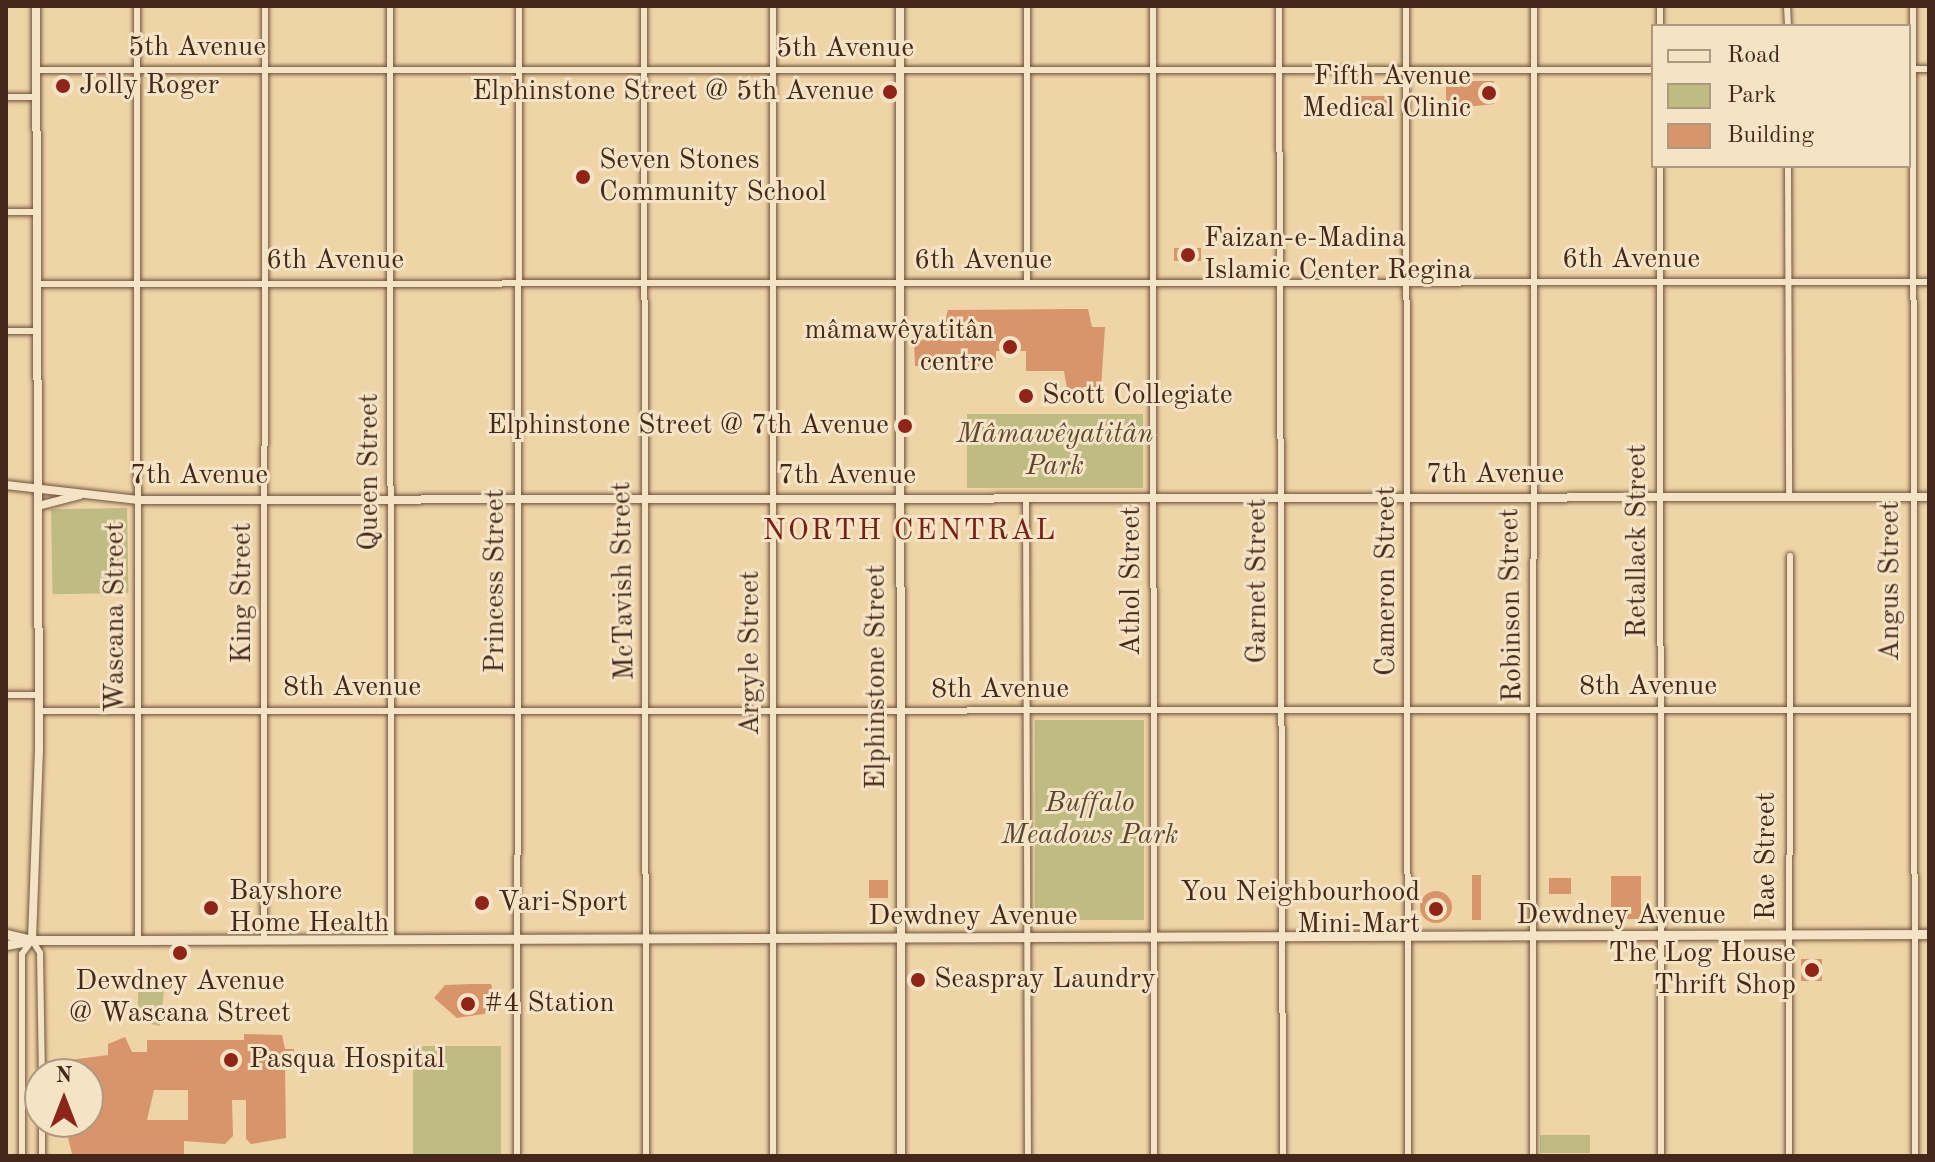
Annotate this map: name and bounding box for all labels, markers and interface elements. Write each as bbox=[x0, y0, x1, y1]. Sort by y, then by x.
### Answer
legend bbox=[1651, 24, 1911, 168]
street label: 5th Avenue bbox=[128, 31, 266, 65]
street label: 5th Avenue bbox=[776, 32, 914, 66]
text: Road bbox=[1727, 44, 1780, 68]
place label: Fifth Avenue Medical Clinic bbox=[1302, 60, 1471, 126]
place label: Jolly Roger bbox=[79, 69, 219, 103]
place label: Elphinstone Street @ 5th Avenue bbox=[472, 75, 874, 109]
marker: Jolly Roger bbox=[54, 77, 72, 95]
marker: Fifth Avenue Medical Clinic bbox=[1478, 82, 1500, 104]
marker: Elphinstone Street @ 5th Avenue bbox=[881, 83, 899, 101]
text: Park bbox=[1727, 84, 1776, 108]
text: Building bbox=[1727, 124, 1814, 148]
place label: Seven Stones Community School bbox=[599, 144, 826, 210]
marker: Seven Stones Community School bbox=[574, 168, 592, 186]
place label: Faizan-e-Madina Islamic Center Regina bbox=[1204, 222, 1472, 288]
street label: 6th Avenue bbox=[1562, 243, 1700, 277]
street label: 6th Avenue bbox=[266, 244, 404, 278]
street label: 6th Avenue bbox=[914, 244, 1052, 278]
marker: Faizan-e-Madina Islamic Center Regina bbox=[1179, 246, 1197, 264]
place label: mâmawêyatitân centre bbox=[804, 314, 994, 380]
marker: mâmawêyatitân centre bbox=[1001, 338, 1019, 356]
place label: Scott Collegiate bbox=[1042, 379, 1233, 413]
marker: Scott Collegiate bbox=[1017, 387, 1035, 405]
street label: Queen Street bbox=[353, 393, 387, 551]
place label: Elphinstone Street @ 7th Avenue bbox=[487, 409, 889, 443]
marker: Elphinstone Street @ 7th Avenue bbox=[896, 417, 914, 435]
park label: Mâmawêyatitân Park bbox=[957, 418, 1153, 484]
street label: Retallack Street bbox=[1621, 444, 1655, 638]
street label: 7th Avenue bbox=[1426, 458, 1564, 492]
street label: 7th Avenue bbox=[130, 459, 268, 493]
street label: 7th Avenue bbox=[778, 459, 916, 493]
street label: McTavish Street bbox=[605, 481, 643, 681]
street label: Cameron Street bbox=[1370, 486, 1404, 676]
street label: Princess Street bbox=[479, 489, 513, 673]
street label: Garnet Street bbox=[1241, 498, 1275, 664]
street label: Angus Street bbox=[1874, 501, 1908, 661]
street label: Athol Street bbox=[1115, 506, 1149, 656]
street label: Robinson Street bbox=[1494, 508, 1530, 702]
district label: NORTH CENTRAL bbox=[763, 513, 1057, 549]
street label: Wascana Street bbox=[99, 522, 133, 712]
street label: King Street bbox=[226, 522, 260, 664]
street label: Elphinstone Street bbox=[860, 564, 894, 790]
street label: Argyle Street bbox=[734, 570, 768, 736]
street label: 8th Avenue bbox=[1579, 670, 1717, 704]
street label: 8th Avenue bbox=[283, 671, 421, 705]
street label: 8th Avenue bbox=[931, 673, 1069, 707]
park label: Buffalo Meadows Park bbox=[1002, 787, 1178, 853]
street label: Rae Street bbox=[1750, 792, 1784, 920]
place label: Bayshore Home Health bbox=[229, 875, 389, 941]
place label: You Neighbourhood Mini-Mart bbox=[1180, 876, 1420, 942]
place label: Vari-Sport bbox=[498, 886, 628, 920]
marker: Vari-Sport bbox=[473, 894, 491, 912]
marker: Bayshore Home Health bbox=[200, 897, 222, 919]
street label: Dewdney Avenue bbox=[1516, 899, 1726, 933]
street label: Dewdney Avenue bbox=[868, 900, 1078, 934]
marker: You Neighbourhood Mini-Mart bbox=[1427, 900, 1445, 918]
place label: The Log House Thrift Shop bbox=[1609, 937, 1796, 1003]
marker: Dewdney Avenue @ Wascana Street bbox=[171, 944, 189, 962]
marker: The Log House Thrift Shop bbox=[1803, 961, 1821, 979]
place label: Seaspray Laundry bbox=[934, 963, 1156, 997]
place label: Dewdney Avenue @ Wascana Street bbox=[69, 965, 291, 1031]
marker: Seaspray Laundry bbox=[909, 971, 927, 989]
place label: #4 Station bbox=[484, 987, 615, 1021]
marker: #4 Station bbox=[459, 995, 477, 1013]
place label: Pasqua Hospital bbox=[249, 1043, 445, 1077]
marker: Pasqua Hospital bbox=[220, 1049, 242, 1071]
north arrow bbox=[24, 1058, 104, 1138]
text: N bbox=[56, 1065, 72, 1087]

